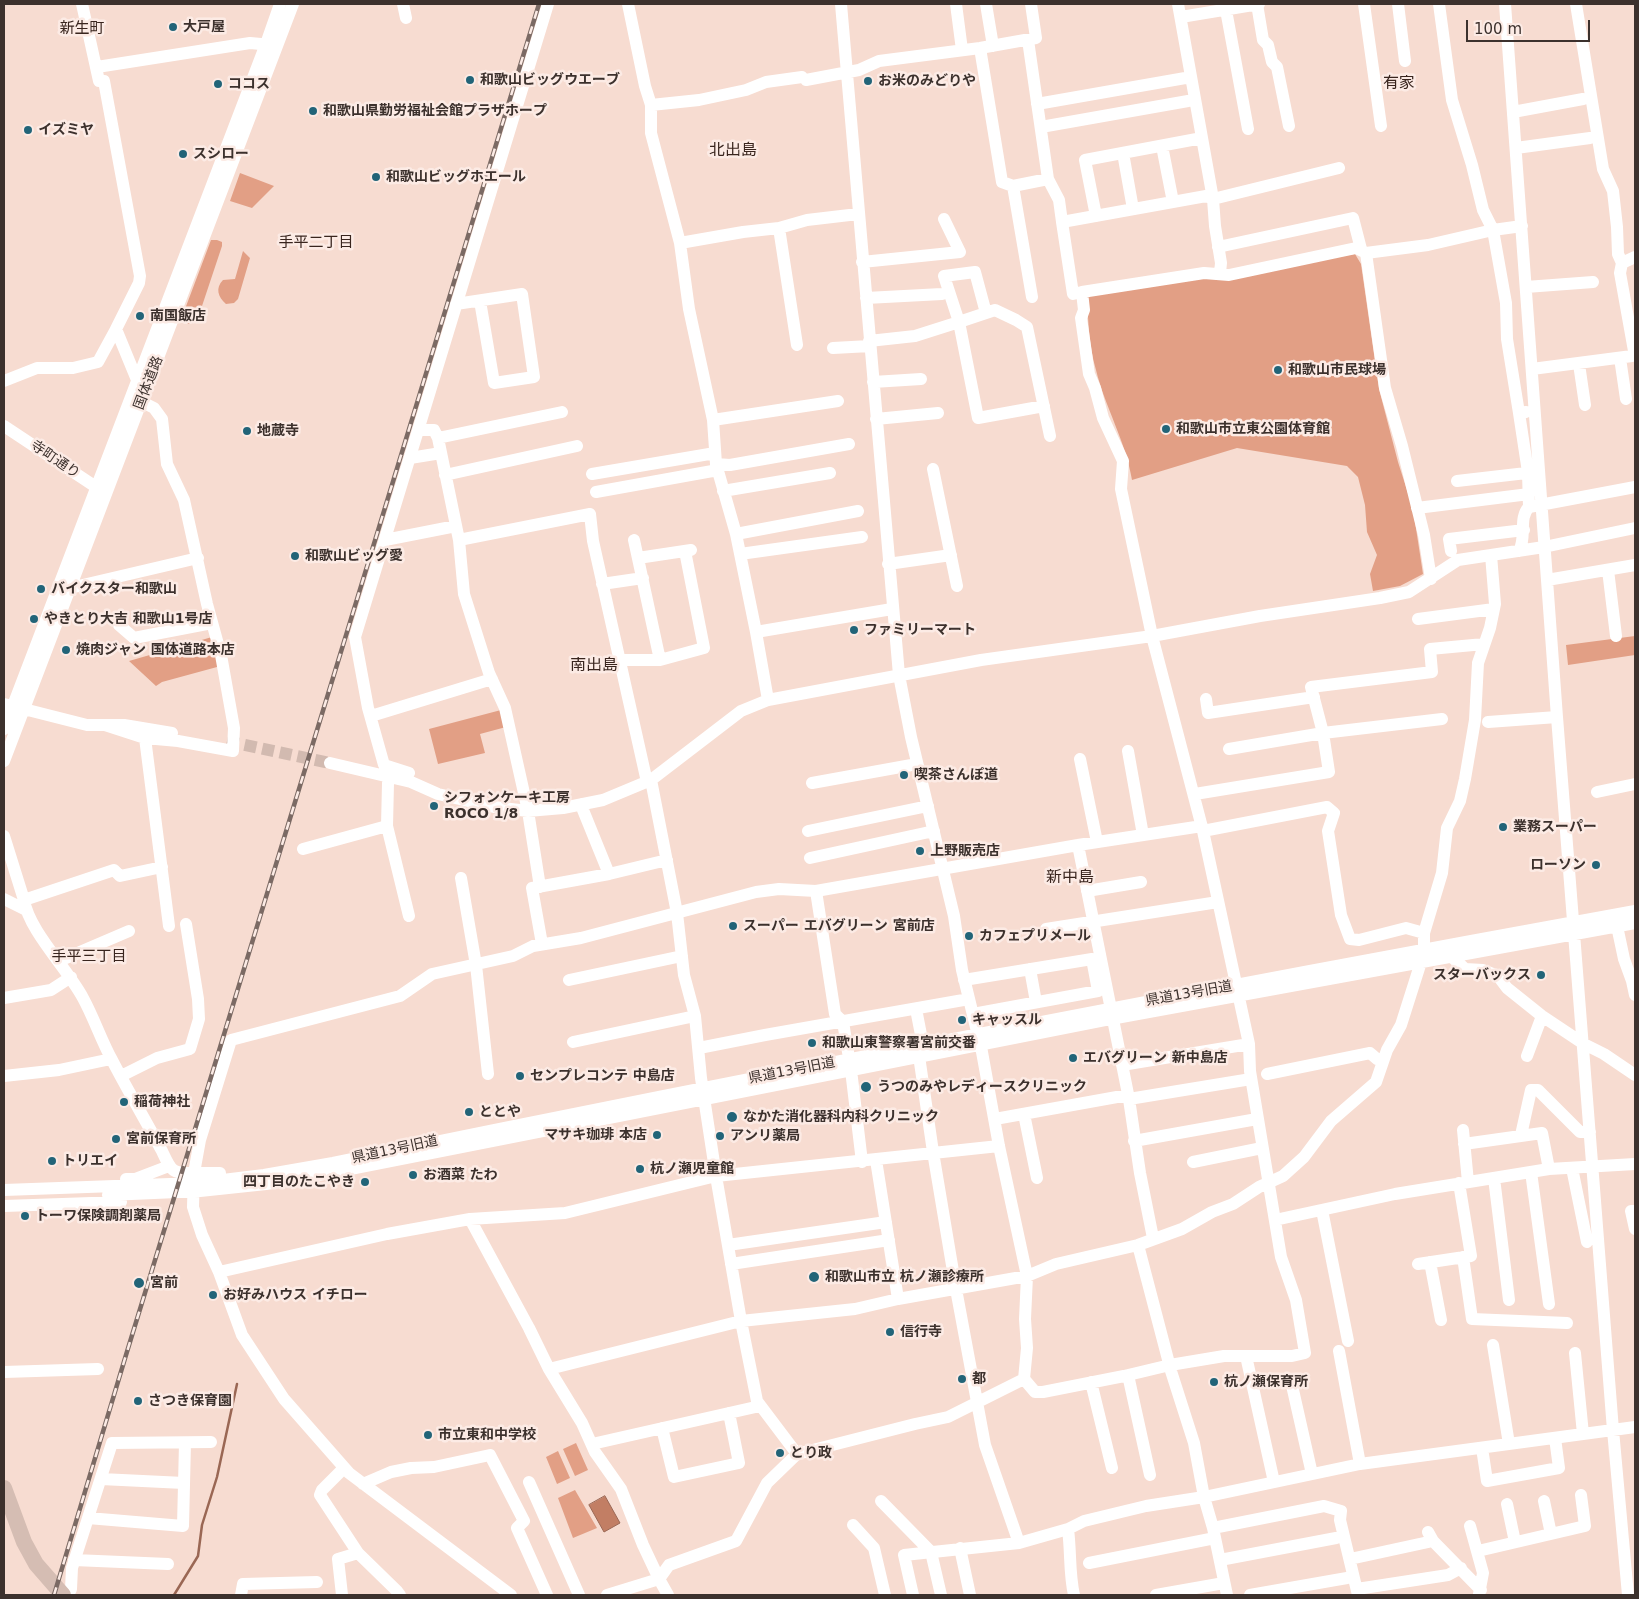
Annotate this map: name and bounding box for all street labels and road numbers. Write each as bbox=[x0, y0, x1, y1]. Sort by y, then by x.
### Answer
street label: 国体道路 bbox=[131, 354, 167, 412]
street label: 寺町通り bbox=[27, 437, 83, 483]
street label: 県道13号旧道 bbox=[1144, 978, 1234, 1010]
street label: 県道13号旧道 bbox=[747, 1054, 837, 1088]
street label: 県道13号旧道 bbox=[350, 1133, 440, 1167]

